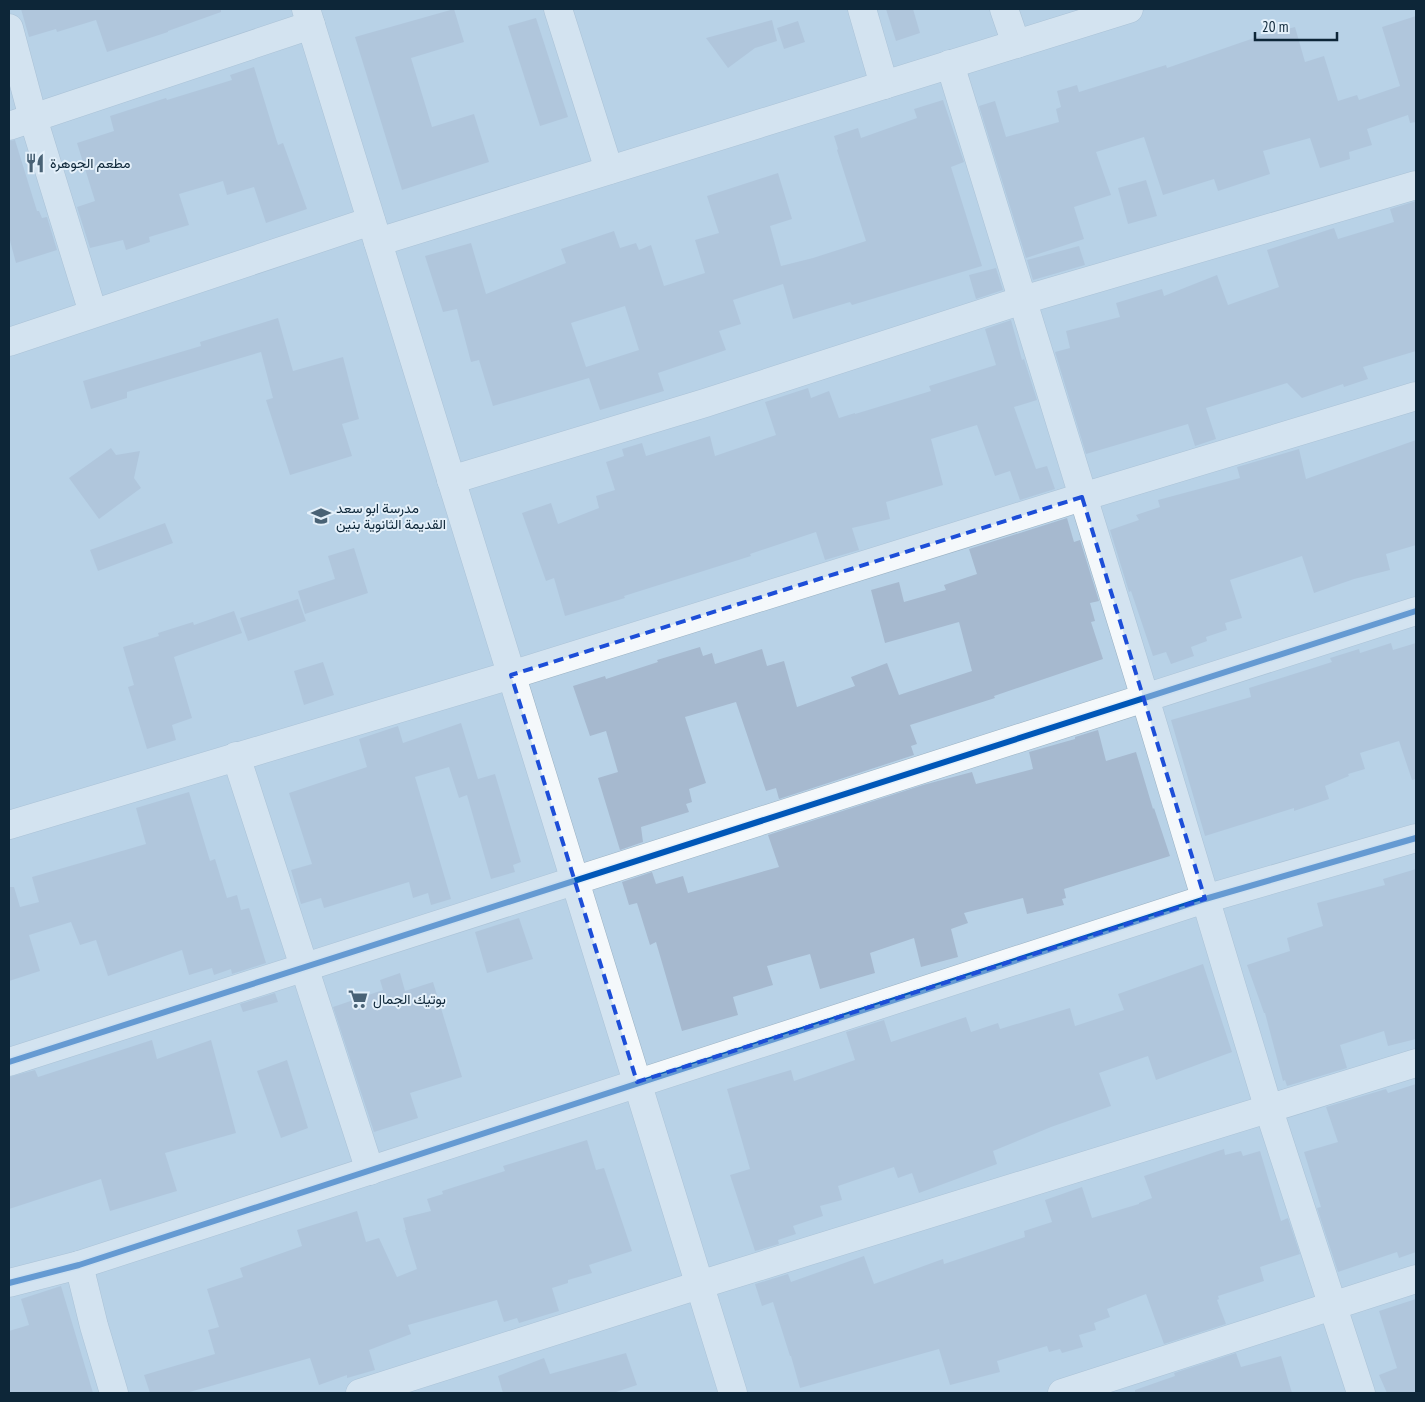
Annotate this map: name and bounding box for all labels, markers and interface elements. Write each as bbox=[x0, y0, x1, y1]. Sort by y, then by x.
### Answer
scale bar bbox=[1255, 10, 1338, 42]
text: 20 m bbox=[1262, 17, 1288, 36]
restaurant icon: مطعم الجوهرة bbox=[24, 152, 46, 174]
place label: مطعم الجوهرة bbox=[50, 154, 130, 172]
place label: مدرسة ابو سعد القديمة الثانوية بنين bbox=[336, 499, 446, 533]
school or university icon: مدرسة ابو سعد القديمة الثانوية بنين bbox=[310, 505, 332, 527]
supermarket icon: بوتيك الجمال bbox=[347, 988, 369, 1010]
place label: بوتيك الجمال bbox=[373, 990, 446, 1009]

